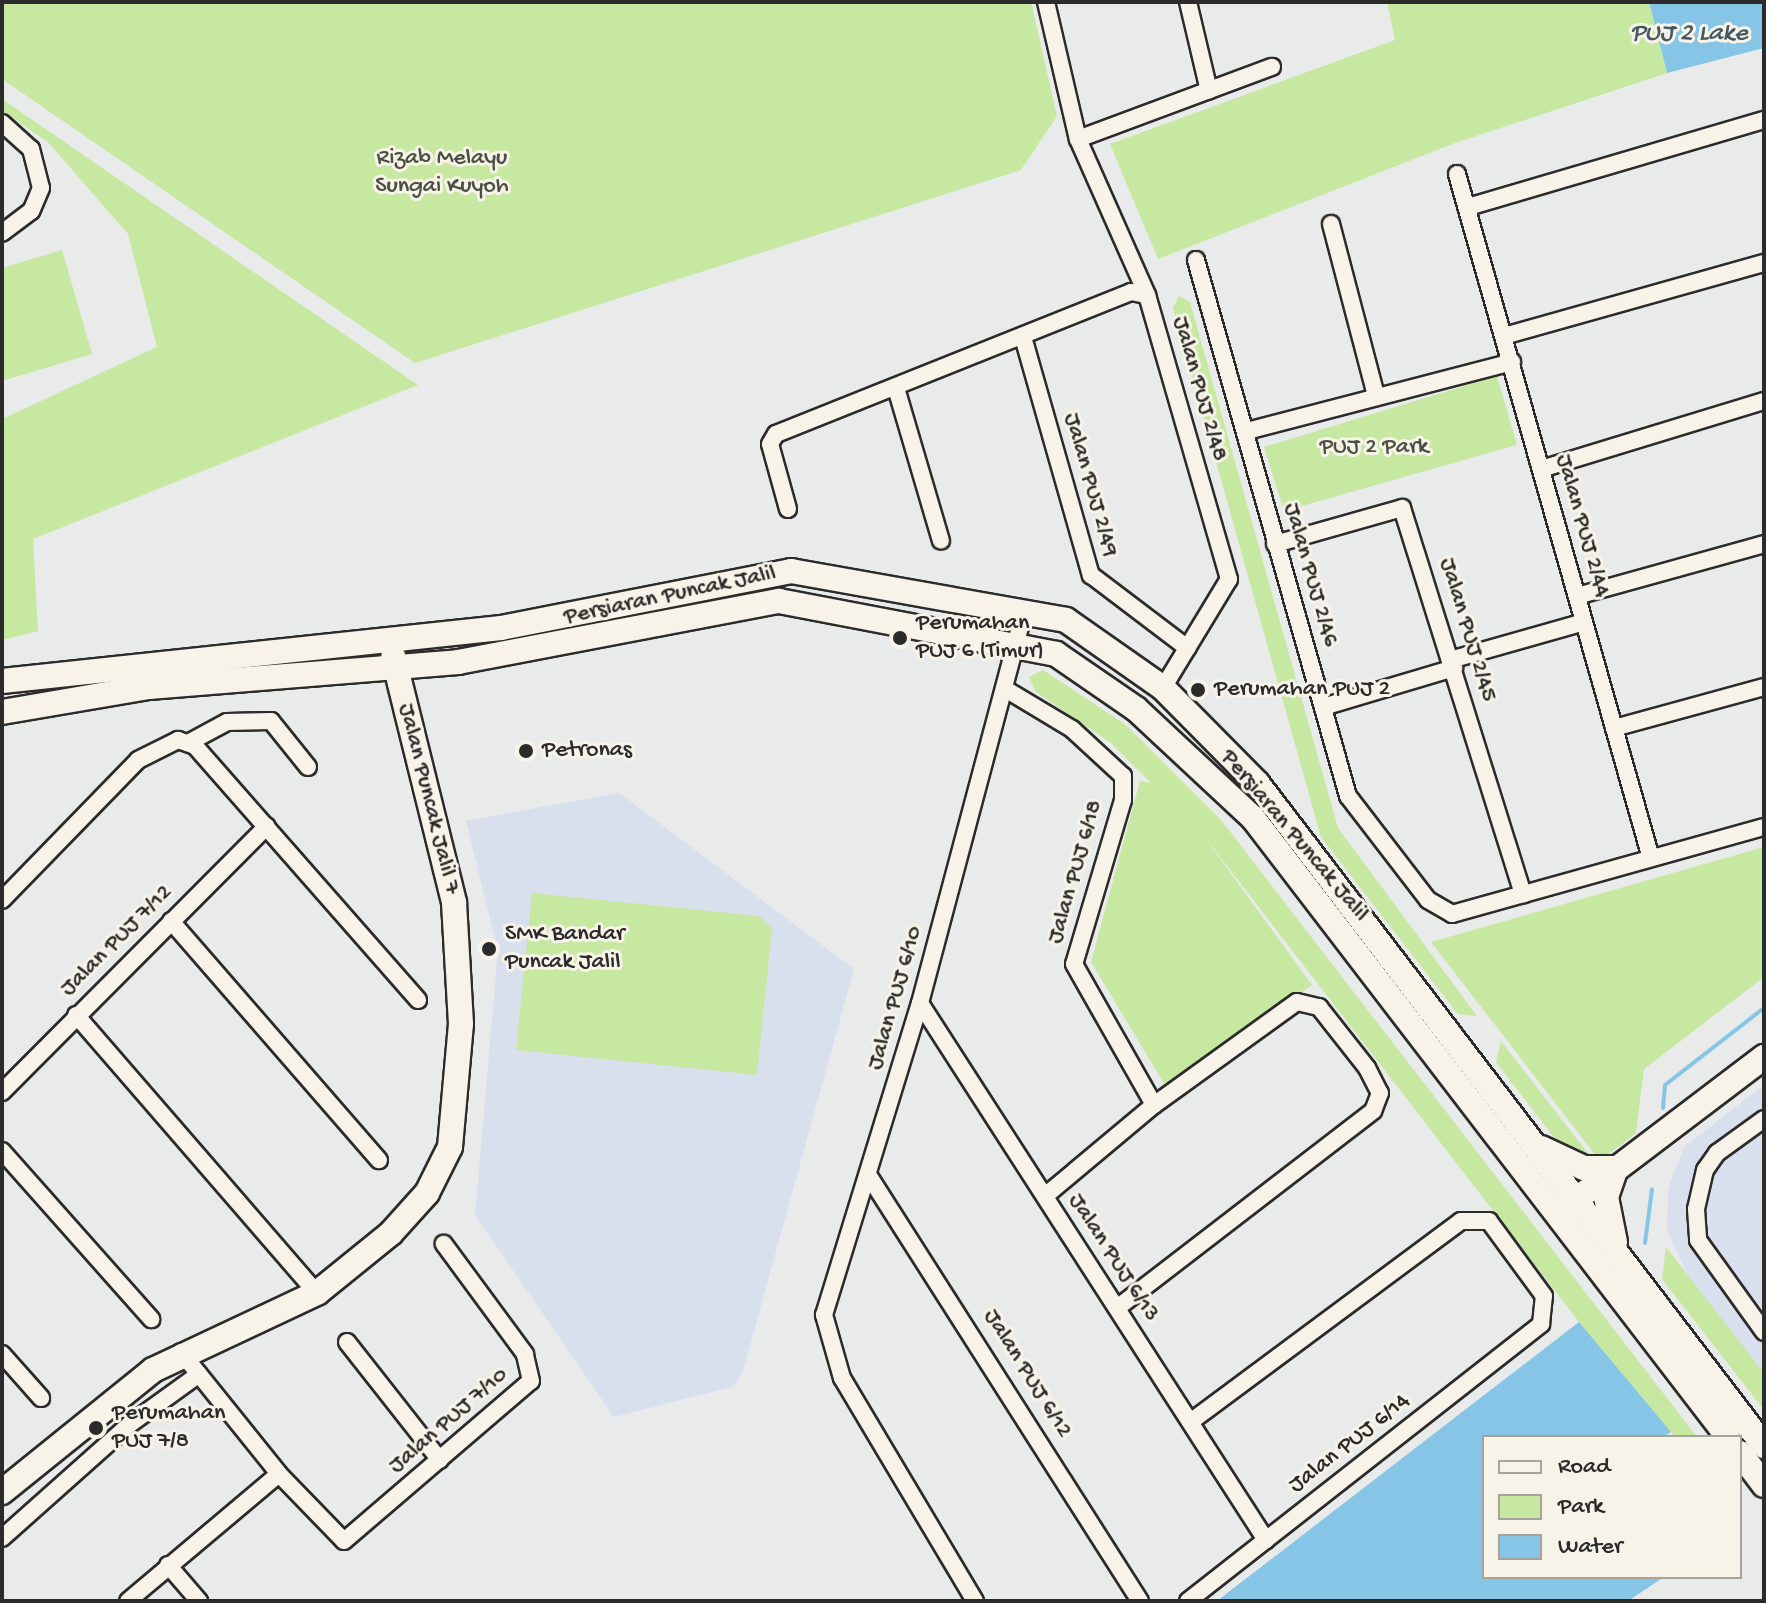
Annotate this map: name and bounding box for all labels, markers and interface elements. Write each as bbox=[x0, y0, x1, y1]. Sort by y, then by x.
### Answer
water label: PUJ 2 Lake bbox=[1630, 19, 1748, 51]
park label: Rizab Melayu Sungai Kuyoh bbox=[375, 145, 509, 201]
street label: Jalan PUJ 2/48 bbox=[1165, 313, 1233, 465]
street label: Jalan PUJ 2/49 bbox=[1056, 410, 1124, 560]
park label: PUJ 2 Park bbox=[1320, 434, 1428, 462]
street label: Jalan PUJ 2/44 bbox=[1548, 451, 1616, 601]
street label: Jalan PUJ 2/46 bbox=[1276, 500, 1344, 650]
street label: Jalan PUJ 2/45 bbox=[1431, 555, 1503, 705]
street label: Persiaran Puncak Jalil bbox=[561, 559, 779, 633]
place label: Perumahan PUJ 6 (Timur) bbox=[916, 610, 1044, 666]
marker: Perumahan PUJ 6 (Timur) bbox=[891, 629, 909, 647]
place label: Perumahan PUJ 2 bbox=[1214, 676, 1390, 704]
marker: Perumahan PUJ 2 bbox=[1189, 681, 1207, 699]
street label: Jalan Puncak Jalil 7 bbox=[390, 701, 466, 897]
place label: Petronas bbox=[542, 737, 632, 765]
marker: Petronas bbox=[517, 742, 535, 760]
street label: Persiaran Puncak Jalil bbox=[1214, 744, 1374, 928]
street label: Jalan PUJ 6/18 bbox=[1042, 797, 1110, 947]
street label: Jalan PUJ 7/12 bbox=[55, 879, 179, 1003]
place label: SMK Bandar Puncak Jalil bbox=[505, 921, 625, 977]
street label: Jalan PUJ 6/10 bbox=[862, 923, 930, 1073]
marker: SMK Bandar Puncak Jalil bbox=[480, 940, 498, 958]
street label: Jalan PUJ 6/13 bbox=[1061, 1188, 1165, 1328]
street label: Jalan PUJ 6/12 bbox=[976, 1304, 1078, 1444]
street label: Jalan PUJ 7/10 bbox=[383, 1361, 515, 1481]
street label: Jalan PUJ 6/14 bbox=[1284, 1388, 1416, 1500]
place label: Perumahan PUJ 7/8 bbox=[112, 1400, 225, 1456]
marker: Perumahan PUJ 7/8 bbox=[87, 1419, 105, 1437]
legend bbox=[1482, 1435, 1742, 1579]
text: Road bbox=[1558, 1453, 1610, 1482]
text: Park bbox=[1558, 1493, 1604, 1522]
text: Water bbox=[1558, 1533, 1622, 1562]

